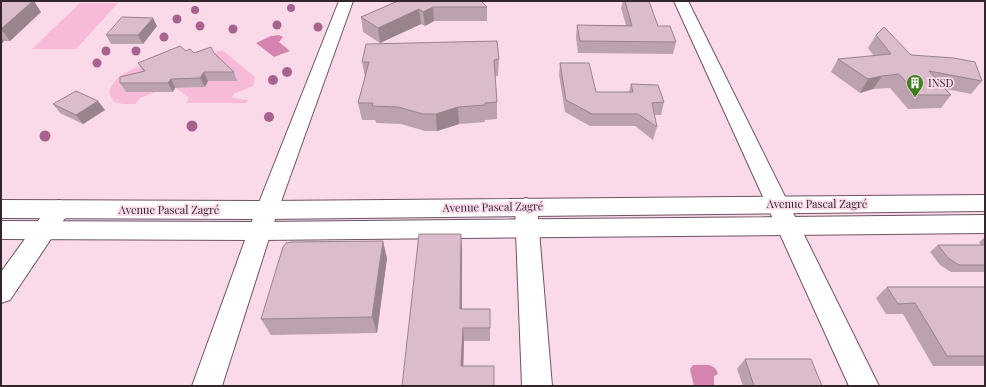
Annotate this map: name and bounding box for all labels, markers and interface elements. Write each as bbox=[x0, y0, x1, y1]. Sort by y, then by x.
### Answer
building icon: INSD bbox=[905, 73, 925, 98]
place label: INSD bbox=[928, 75, 953, 90]
street label: Avenue Pascal Zagré bbox=[766, 196, 868, 211]
street label: Avenue Pascal Zagré bbox=[442, 198, 544, 215]
street label: Avenue Pascal Zagré bbox=[118, 202, 220, 217]

